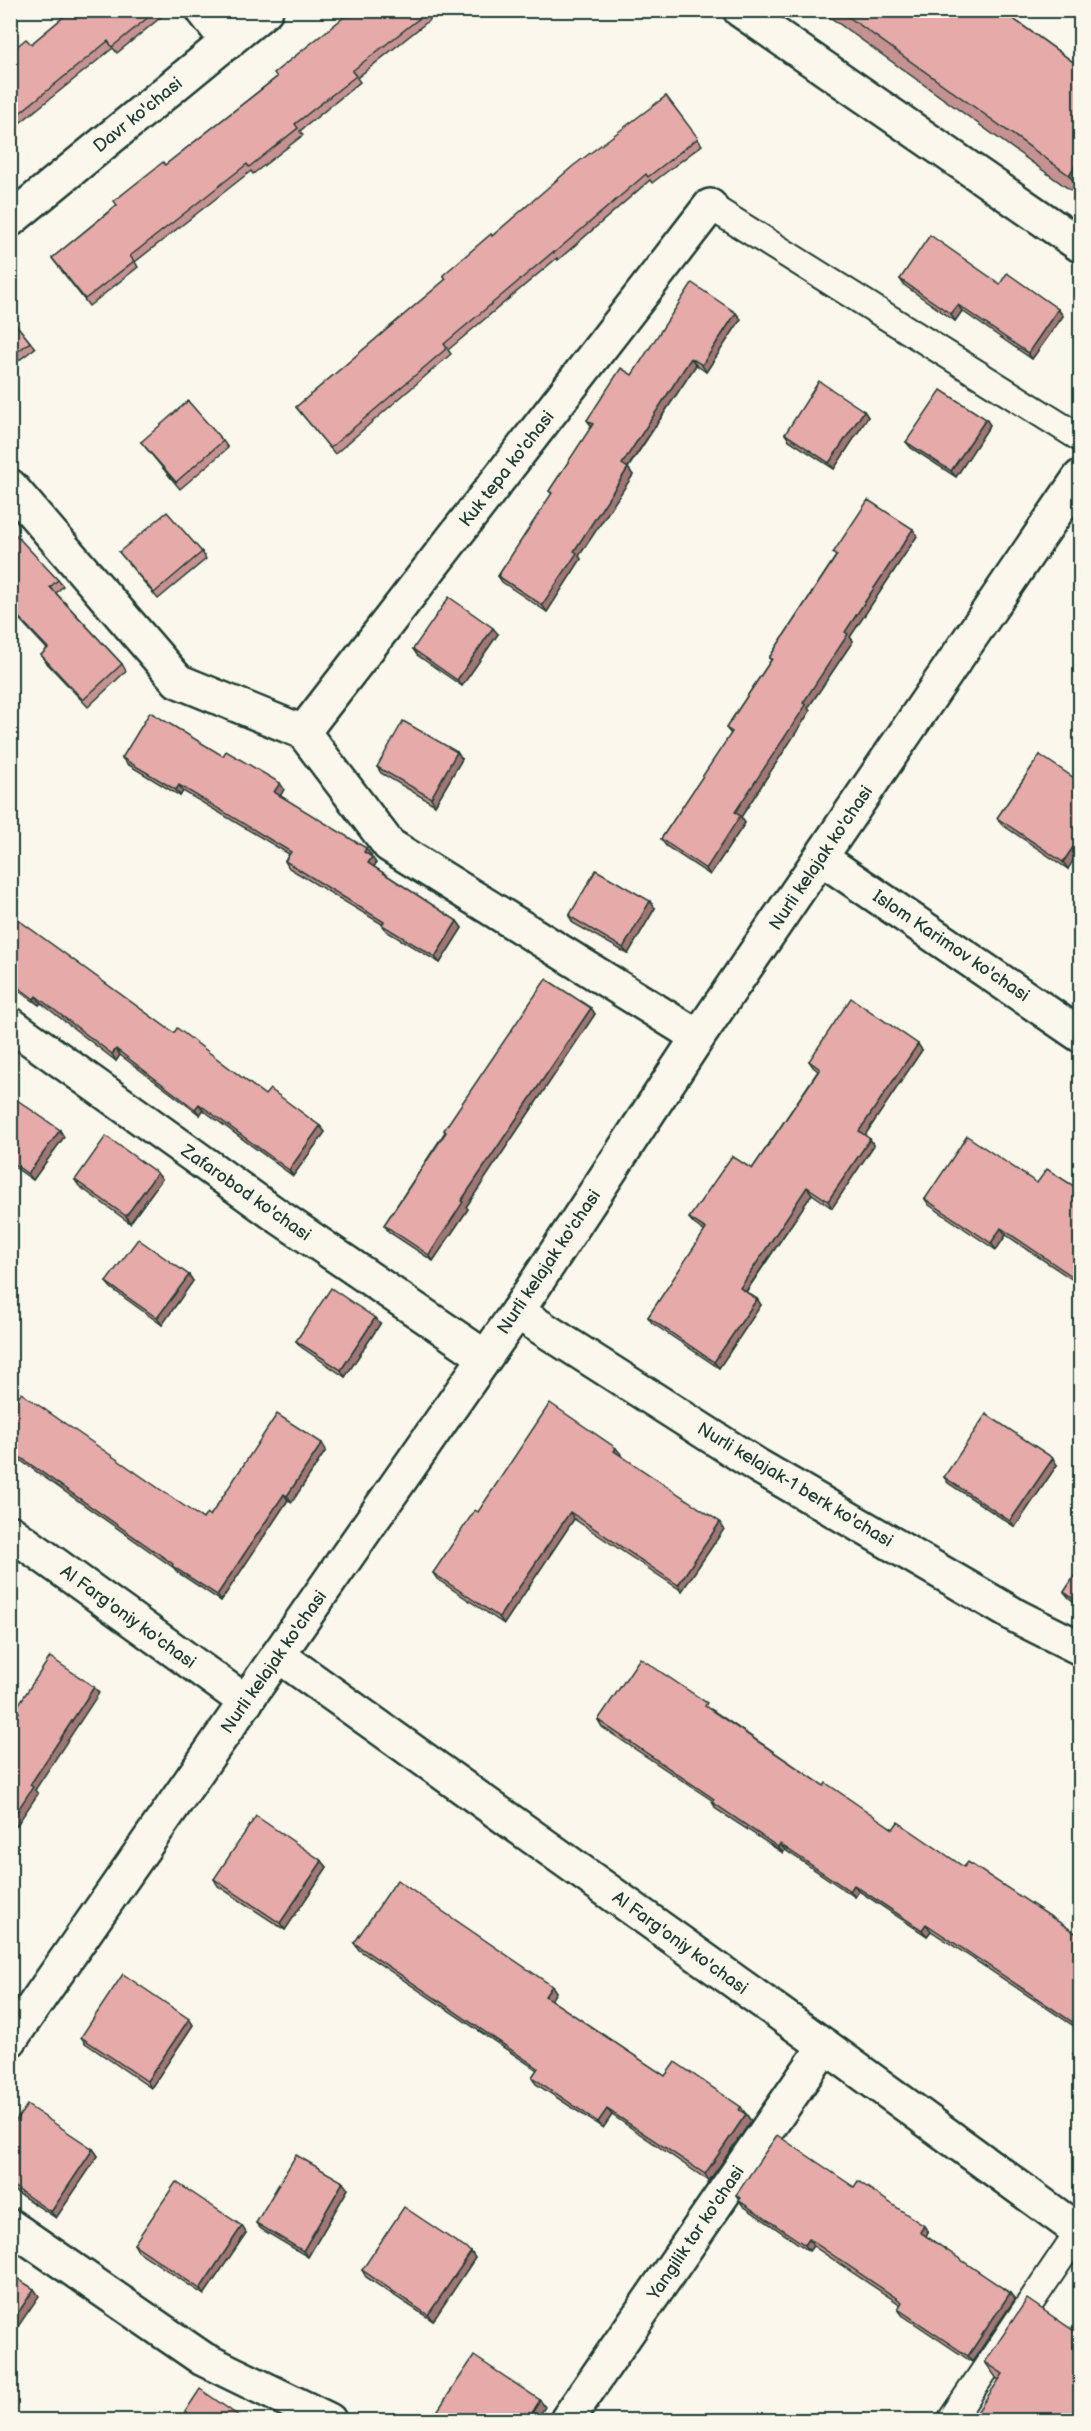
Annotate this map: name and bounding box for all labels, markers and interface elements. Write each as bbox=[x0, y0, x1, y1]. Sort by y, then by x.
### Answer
street label: Davr ko'chasi bbox=[89, 73, 187, 157]
street label: Kuk tepa ko'chasi bbox=[455, 407, 559, 531]
street label: Nurli kelajak ko'chasi bbox=[765, 782, 877, 934]
street label: Islom Karimov ko'chasi bbox=[869, 886, 1033, 1006]
street label: Zafarobod ko'chasi bbox=[176, 1140, 315, 1246]
street label: Nurli kelajak ko'chasi bbox=[493, 1186, 605, 1338]
street label: Nurli kelajak-1 berk ko'chasi bbox=[694, 1418, 896, 1552]
street label: Al Farg'oniy ko'chasi bbox=[56, 1561, 200, 1673]
street label: Nurli kelajak ko'chasi bbox=[217, 1586, 331, 1738]
street label: Al Farg'oniy ko'chasi bbox=[608, 1887, 752, 1999]
street label: Yangilik tor ko'chasi bbox=[643, 2162, 749, 2305]

